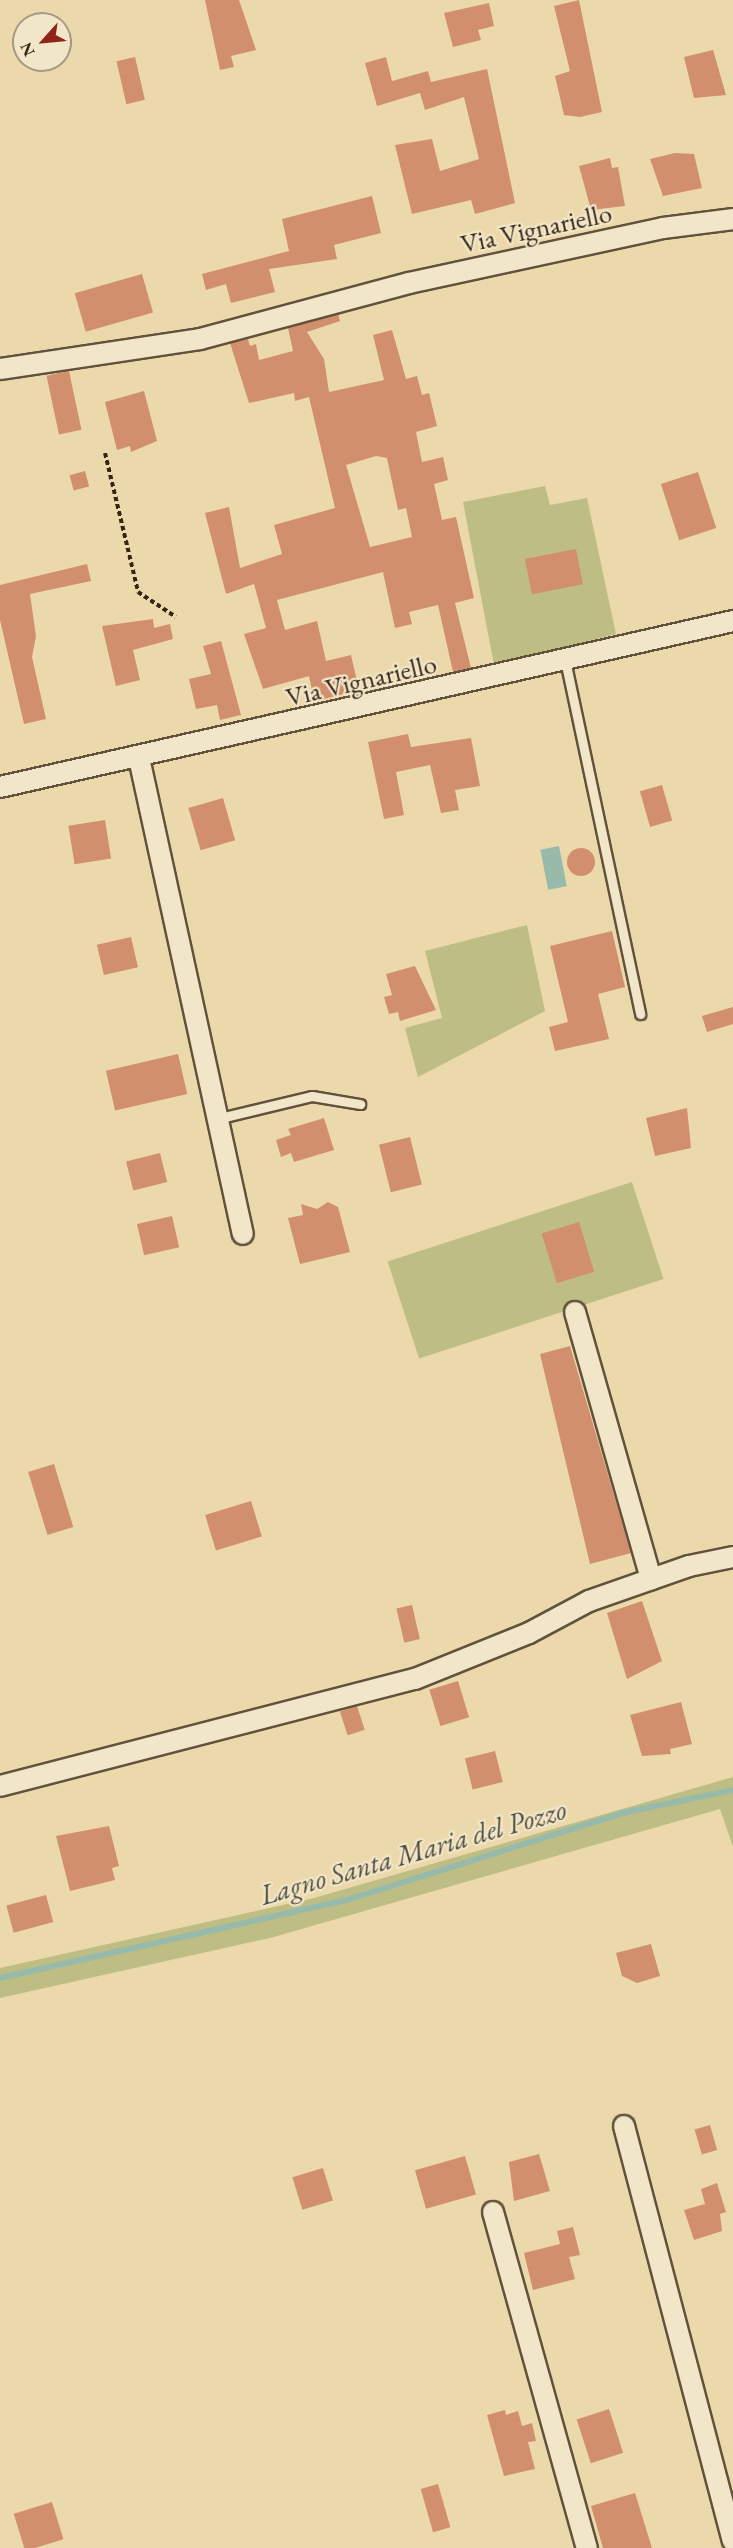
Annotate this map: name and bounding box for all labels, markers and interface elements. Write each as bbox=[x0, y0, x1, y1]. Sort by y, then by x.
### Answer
north arrow bbox=[12, 12, 72, 72]
text: N bbox=[15, 39, 40, 60]
street label: Via Vignariello bbox=[457, 196, 615, 260]
street label: Via Vignariello bbox=[282, 647, 440, 713]
water label: Lagno Santa Maria del Pozzo bbox=[256, 1792, 570, 1912]

